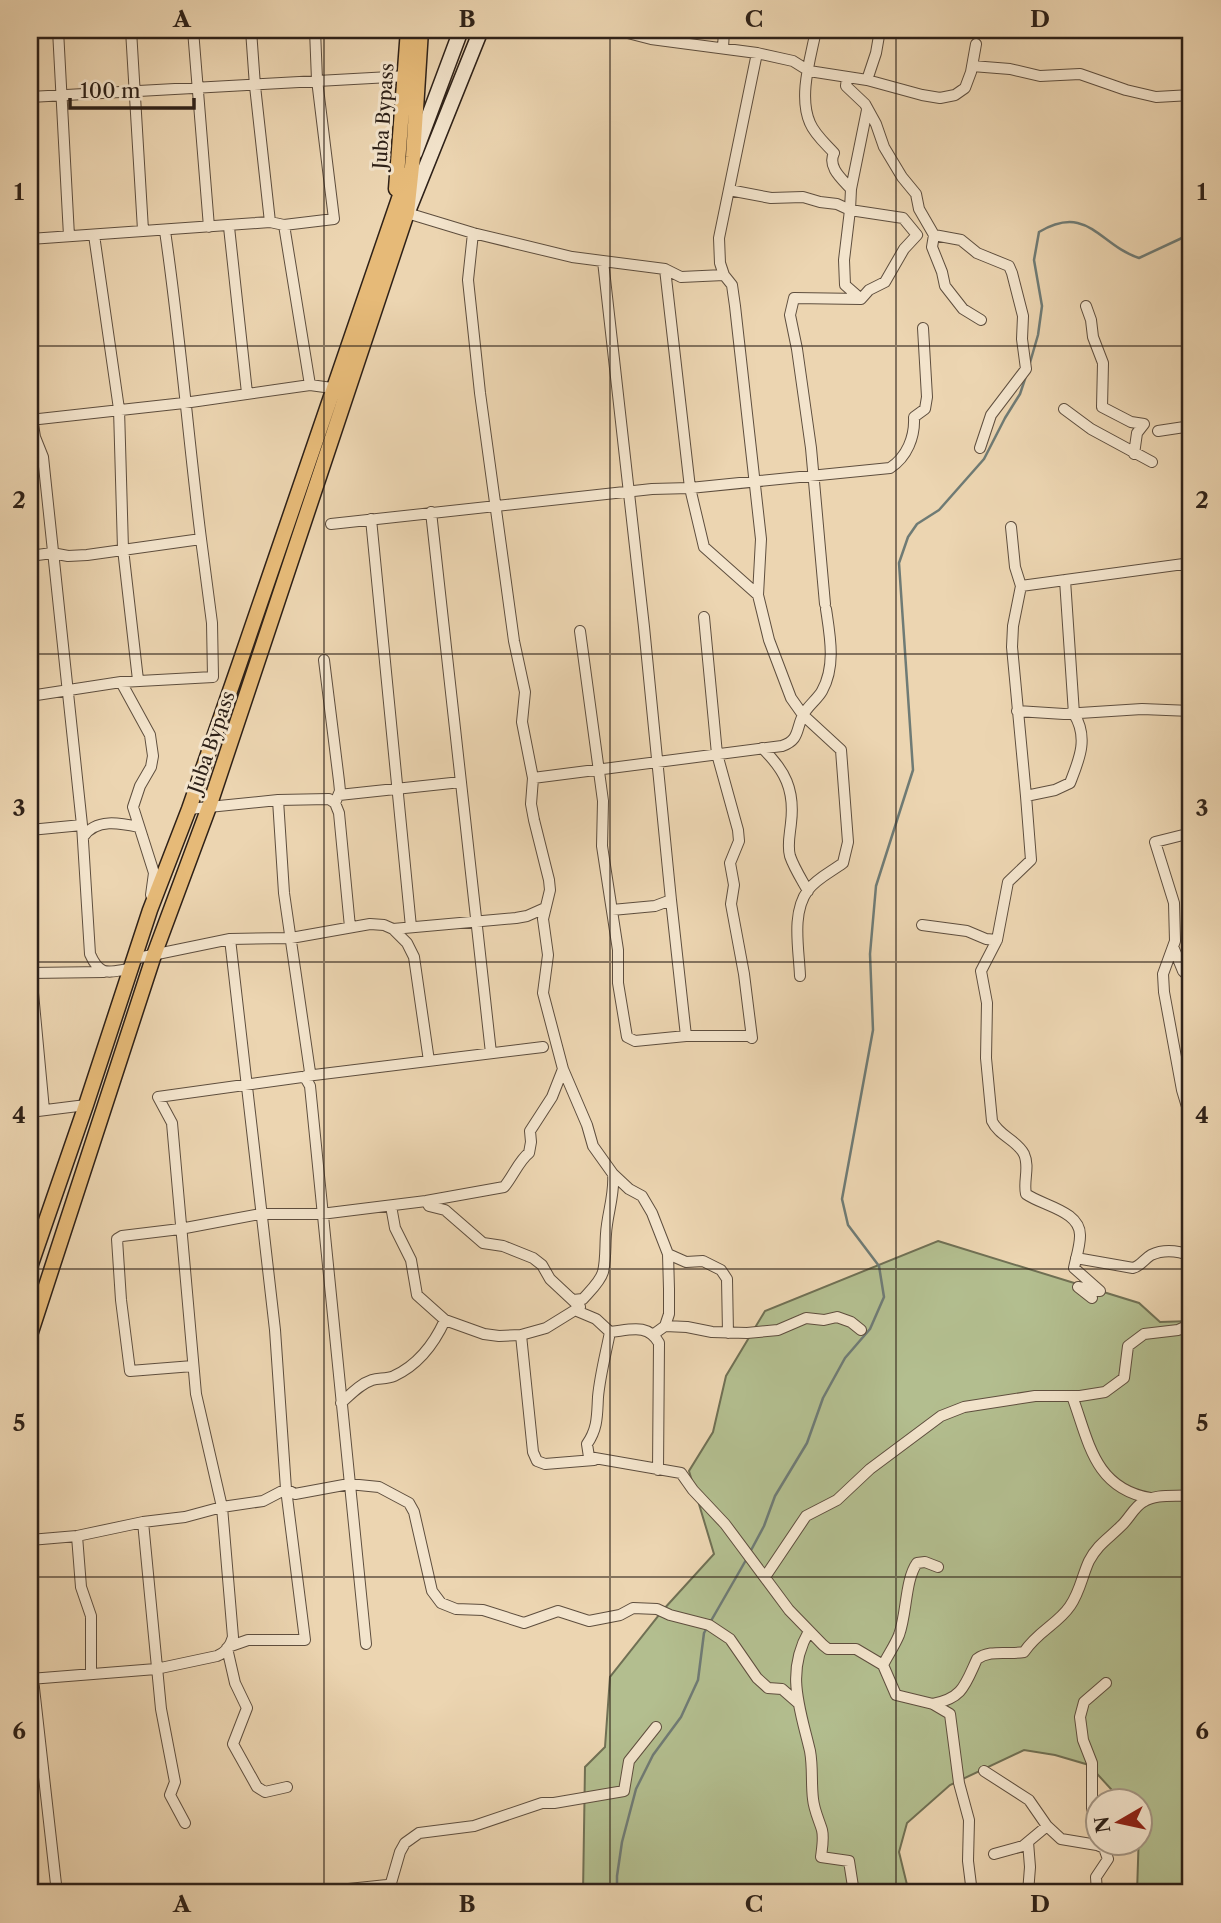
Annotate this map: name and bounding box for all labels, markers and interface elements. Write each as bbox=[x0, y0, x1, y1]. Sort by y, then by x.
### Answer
text: A bbox=[172, 5, 192, 33]
text: B bbox=[458, 5, 476, 33]
text: C bbox=[745, 5, 763, 33]
text: D bbox=[1030, 5, 1050, 33]
street label: Juba Bypass bbox=[368, 62, 399, 173]
scale bar bbox=[70, 66, 194, 110]
text: 100 m bbox=[80, 78, 141, 103]
text: 1 bbox=[14, 178, 25, 206]
text: 1 bbox=[1197, 178, 1208, 206]
text: 2 bbox=[12, 486, 26, 514]
text: 2 bbox=[1195, 486, 1209, 514]
street label: Juba Bypass bbox=[182, 688, 240, 799]
text: 3 bbox=[13, 794, 26, 822]
text: 3 bbox=[1196, 794, 1209, 822]
text: 4 bbox=[12, 1101, 26, 1129]
text: 4 bbox=[1195, 1101, 1209, 1129]
text: 5 bbox=[13, 1409, 25, 1437]
text: 5 bbox=[1196, 1409, 1208, 1437]
text: 6 bbox=[12, 1717, 26, 1745]
text: 6 bbox=[1195, 1717, 1209, 1745]
north arrow bbox=[1084, 1786, 1154, 1856]
text: N bbox=[1090, 1815, 1115, 1835]
text: A bbox=[172, 1890, 192, 1918]
text: B bbox=[458, 1890, 476, 1918]
text: C bbox=[745, 1890, 763, 1918]
text: D bbox=[1030, 1890, 1050, 1918]

